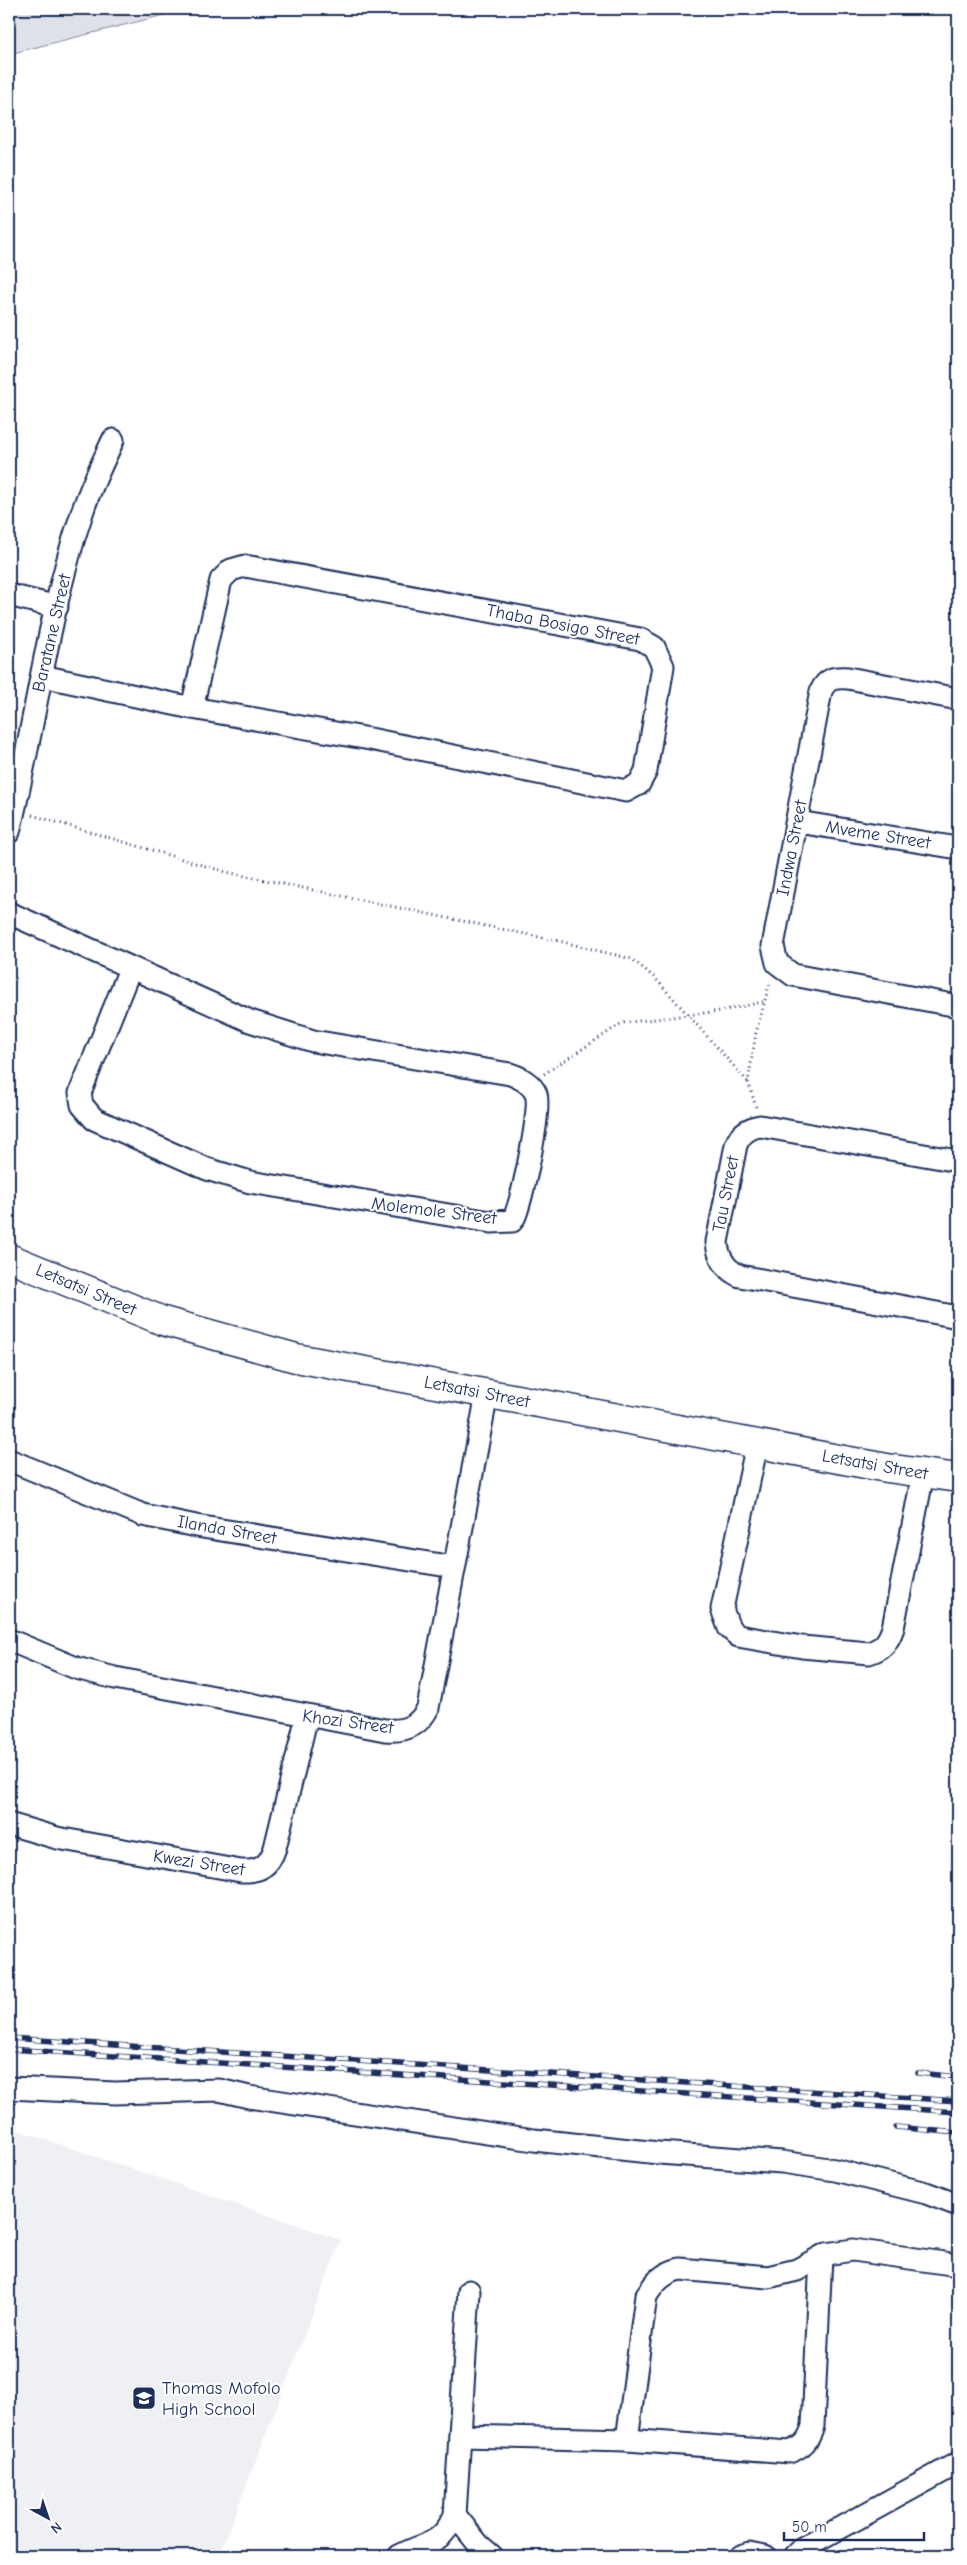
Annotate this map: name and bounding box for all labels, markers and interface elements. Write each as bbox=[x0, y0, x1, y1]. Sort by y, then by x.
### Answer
street label: Baratane Street bbox=[28, 571, 76, 694]
street label: Thaba Bosigo Street bbox=[485, 600, 642, 650]
street label: Indwa Street bbox=[772, 797, 812, 898]
street label: Mveme Street bbox=[824, 816, 933, 854]
street label: Tau Street bbox=[708, 1153, 744, 1234]
street label: Molemole Street bbox=[370, 1193, 499, 1229]
street label: Letsatsi Street bbox=[32, 1259, 140, 1321]
street label: Letsatsi Street bbox=[422, 1371, 533, 1413]
street label: Letsatsi Street bbox=[820, 1445, 931, 1485]
street label: Ilanda Street bbox=[176, 1511, 279, 1549]
street label: Khozi Street bbox=[301, 1705, 396, 1739]
street label: Kwezi Street bbox=[152, 1845, 247, 1881]
place label: Thomas Mofolo High School bbox=[162, 2378, 280, 2420]
school or university icon: Thomas Mofolo High School bbox=[131, 2385, 157, 2411]
north arrow bbox=[22, 2492, 72, 2542]
scale bar bbox=[784, 2510, 924, 2542]
text: N bbox=[47, 2518, 65, 2537]
text: 50 m bbox=[792, 2518, 827, 2536]

